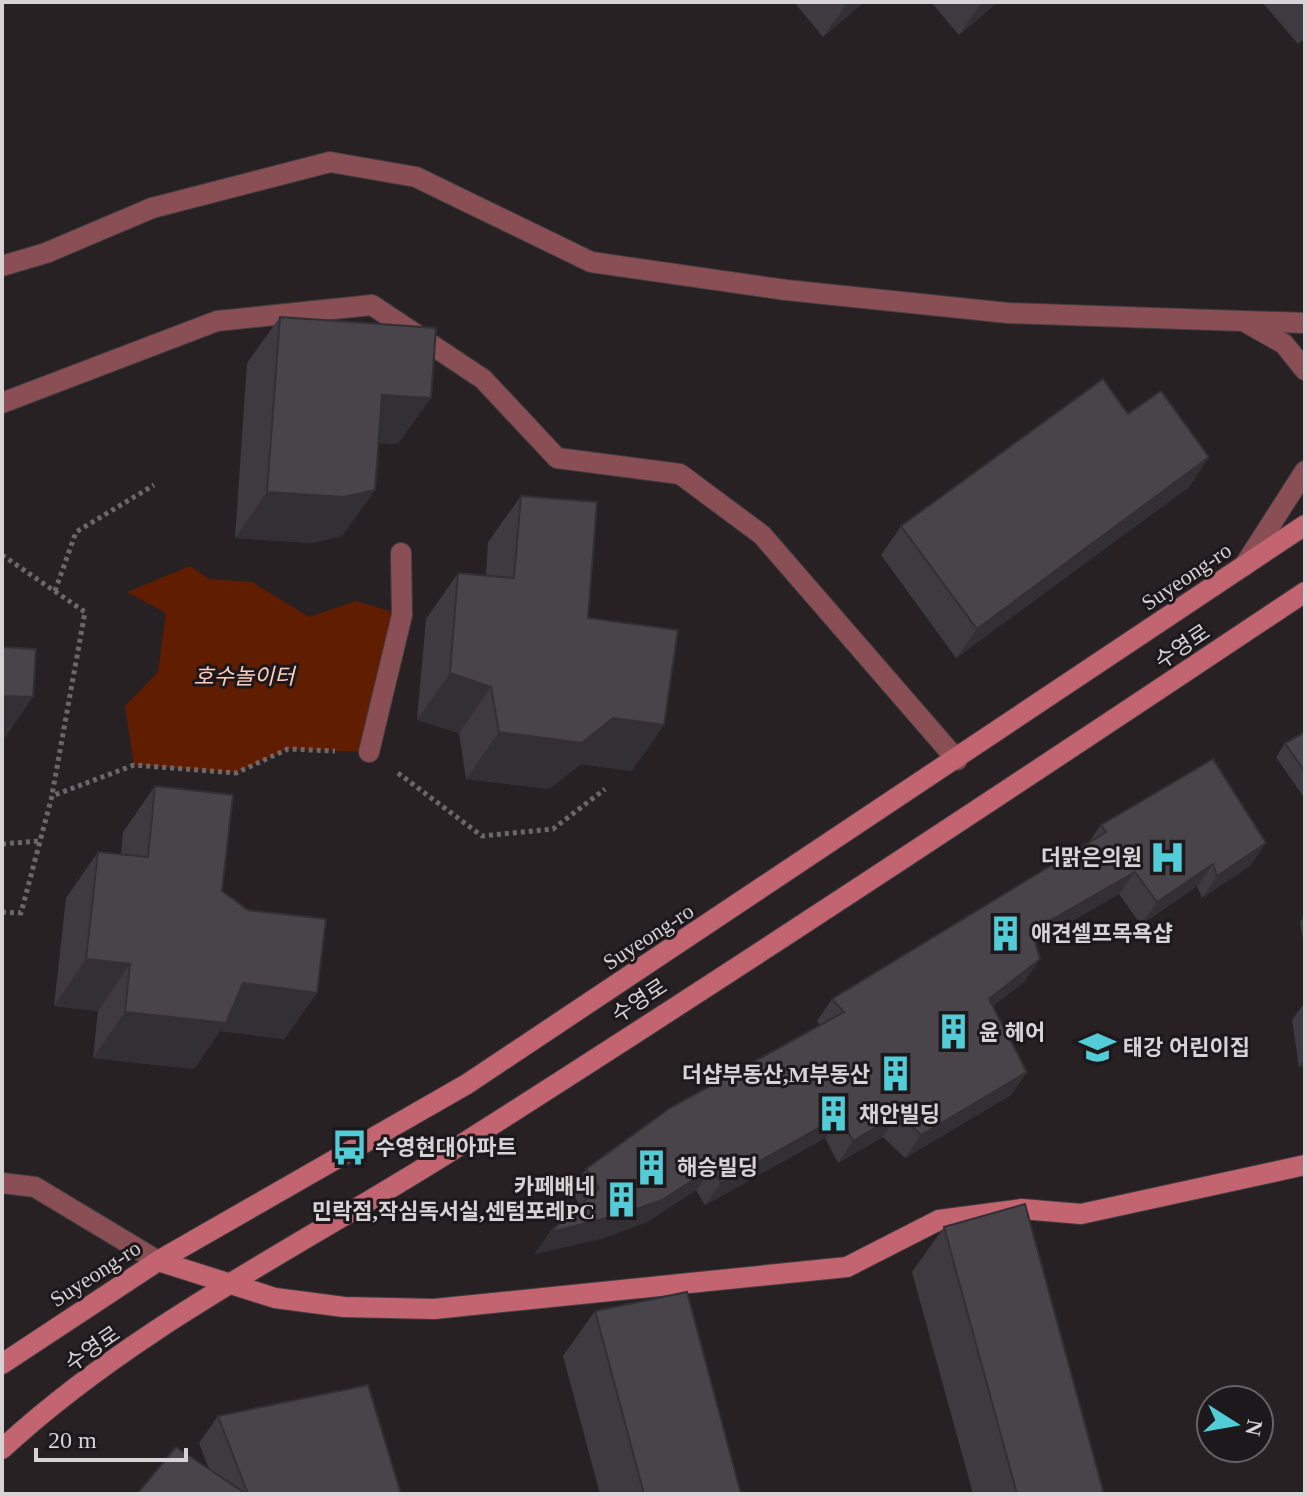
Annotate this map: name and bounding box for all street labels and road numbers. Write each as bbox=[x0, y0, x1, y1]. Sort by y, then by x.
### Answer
street label: Suyeong-ro bbox=[1137, 537, 1236, 615]
street label: 수영로 bbox=[1150, 619, 1214, 674]
street label: Suyeong-ro bbox=[598, 898, 698, 975]
street label: 수영로 bbox=[607, 973, 672, 1027]
street label: Suyeong-ro bbox=[45, 1235, 145, 1312]
street label: 수영로 bbox=[60, 1321, 124, 1376]

